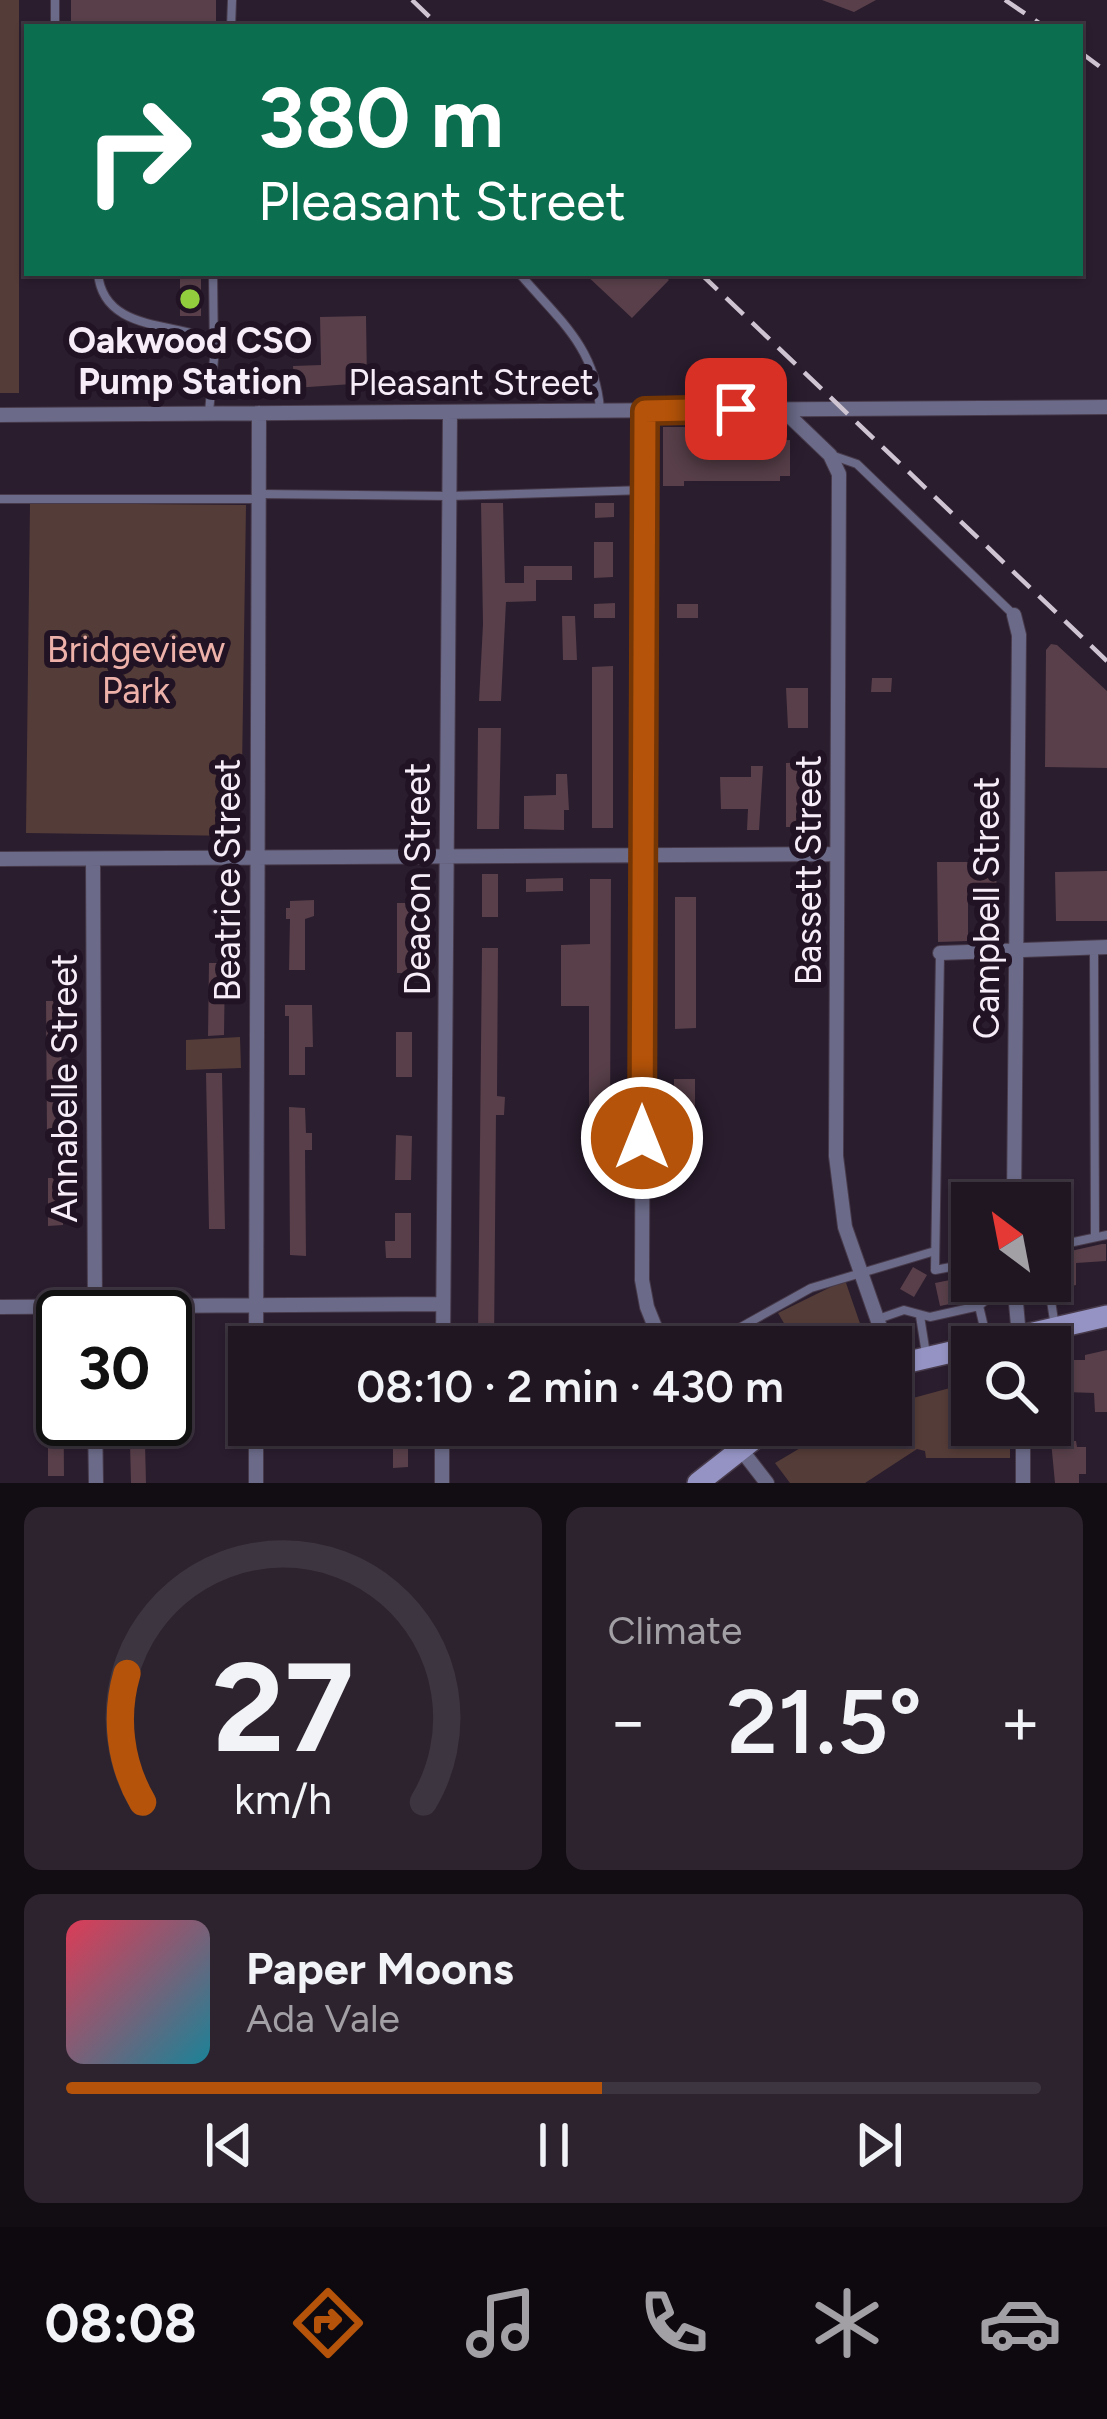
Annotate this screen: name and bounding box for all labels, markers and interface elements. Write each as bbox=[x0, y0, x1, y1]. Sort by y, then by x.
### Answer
text: 380 m bbox=[258, 67, 504, 168]
icon: right bbox=[60, 72, 216, 228]
text: Pleasant Street bbox=[258, 169, 626, 234]
marker: Oakwood CSO Pump Station bbox=[177, 286, 203, 312]
place label: Oakwood CSO Pump Station bbox=[68, 319, 312, 403]
pin bbox=[685, 358, 787, 460]
street label: Pleasant Street bbox=[348, 361, 594, 404]
icon: arrive bbox=[703, 376, 769, 442]
park label: Bridgeview Park bbox=[47, 628, 225, 712]
street label: Bassett Street bbox=[787, 755, 830, 985]
street label: Beatrice Street bbox=[206, 759, 249, 1001]
street label: Deacon Street bbox=[396, 763, 439, 995]
street label: Campbell Street bbox=[965, 777, 1008, 1039]
street label: Annabelle Street bbox=[43, 954, 86, 1222]
position arrow bbox=[579, 1075, 705, 1201]
north arrow bbox=[951, 1182, 1071, 1302]
map controls bbox=[951, 1182, 1071, 1446]
speed limit sign: 30 bbox=[36, 1290, 192, 1446]
button: search bbox=[951, 1326, 1071, 1446]
text: 08:10 · 2 min · 430 m bbox=[356, 1359, 784, 1413]
text: Climate bbox=[608, 1607, 742, 1654]
text: 27 bbox=[212, 1632, 354, 1782]
text: 21.5° bbox=[726, 1667, 922, 1776]
text: − bbox=[608, 1681, 649, 1761]
text: + bbox=[1000, 1681, 1041, 1761]
text: km/h bbox=[234, 1772, 332, 1824]
text: Paper Moons bbox=[246, 1941, 514, 1995]
text: Ada Vale bbox=[246, 1995, 400, 2042]
icon: previous bbox=[196, 2112, 262, 2178]
icon: pause bbox=[521, 2112, 587, 2178]
icon: next bbox=[846, 2112, 912, 2178]
icon: directions bbox=[286, 2281, 370, 2365]
icon: music bbox=[459, 2281, 543, 2365]
icon: phone bbox=[632, 2281, 716, 2365]
icon: climate bbox=[805, 2281, 889, 2365]
icon: car bbox=[978, 2281, 1062, 2365]
text: 08:08 bbox=[45, 2291, 197, 2356]

